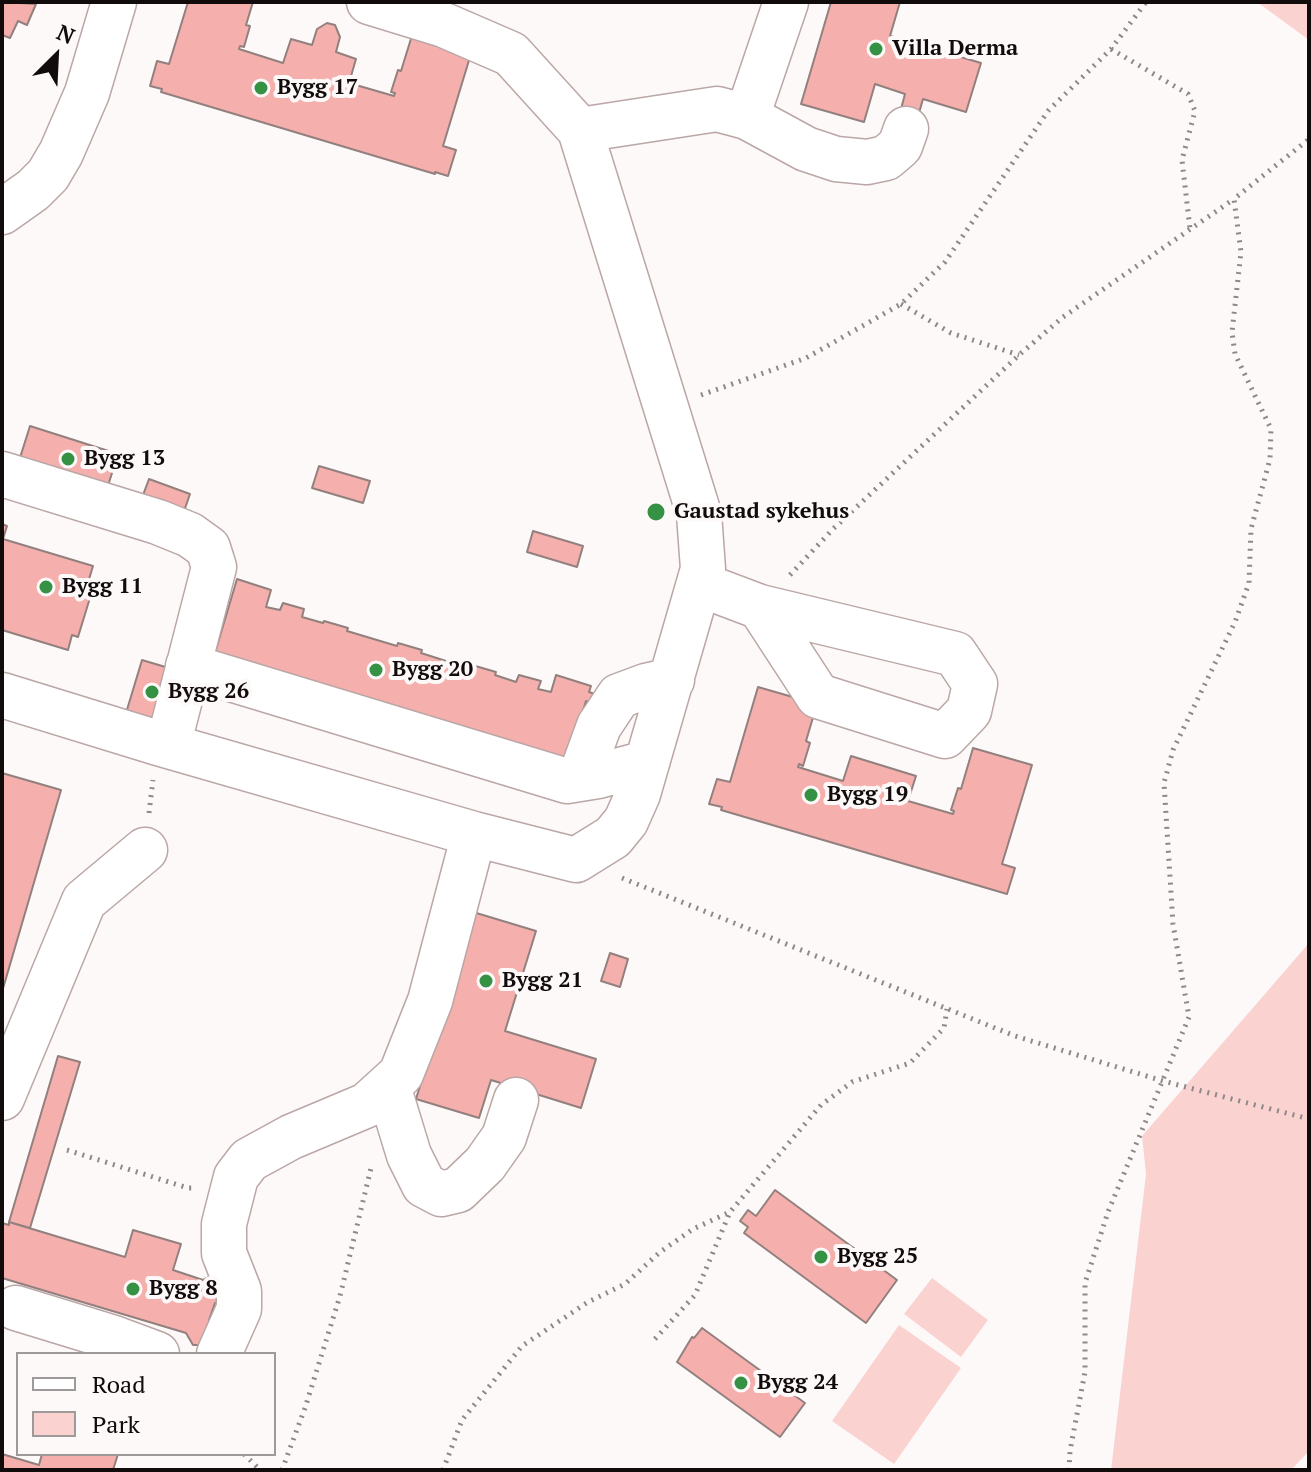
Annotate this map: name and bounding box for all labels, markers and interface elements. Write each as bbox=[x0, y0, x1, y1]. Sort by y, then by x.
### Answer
north arrow bbox=[16, 16, 96, 96]
text: N bbox=[52, 17, 79, 50]
place label: Villa Derma bbox=[892, 36, 1018, 62]
marker: Villa Derma bbox=[867, 40, 885, 58]
place label: Bygg 17 bbox=[277, 75, 358, 101]
marker: Bygg 17 bbox=[252, 79, 270, 97]
place label: Bygg 13 bbox=[84, 446, 165, 472]
marker: Bygg 13 bbox=[59, 450, 77, 468]
place label: Gaustad sykehus bbox=[674, 499, 849, 525]
marker: Gaustad sykehus bbox=[645, 501, 667, 523]
place label: Bygg 11 bbox=[62, 574, 143, 600]
marker: Bygg 11 bbox=[37, 578, 55, 596]
place label: Bygg 20 bbox=[392, 657, 473, 683]
marker: Bygg 20 bbox=[367, 661, 385, 679]
place label: Bygg 26 bbox=[168, 679, 249, 705]
marker: Bygg 26 bbox=[143, 683, 161, 701]
place label: Bygg 19 bbox=[827, 782, 908, 808]
marker: Bygg 19 bbox=[802, 786, 820, 804]
place label: Bygg 21 bbox=[502, 968, 583, 994]
marker: Bygg 21 bbox=[477, 972, 495, 990]
place label: Bygg 25 bbox=[837, 1244, 918, 1270]
marker: Bygg 25 bbox=[812, 1248, 830, 1266]
place label: Bygg 8 bbox=[149, 1276, 218, 1302]
marker: Bygg 8 bbox=[124, 1280, 142, 1298]
legend bbox=[16, 1352, 276, 1456]
text: Road bbox=[92, 1368, 146, 1400]
place label: Bygg 24 bbox=[757, 1370, 838, 1396]
marker: Bygg 24 bbox=[732, 1374, 750, 1392]
text: Park bbox=[92, 1408, 140, 1440]

